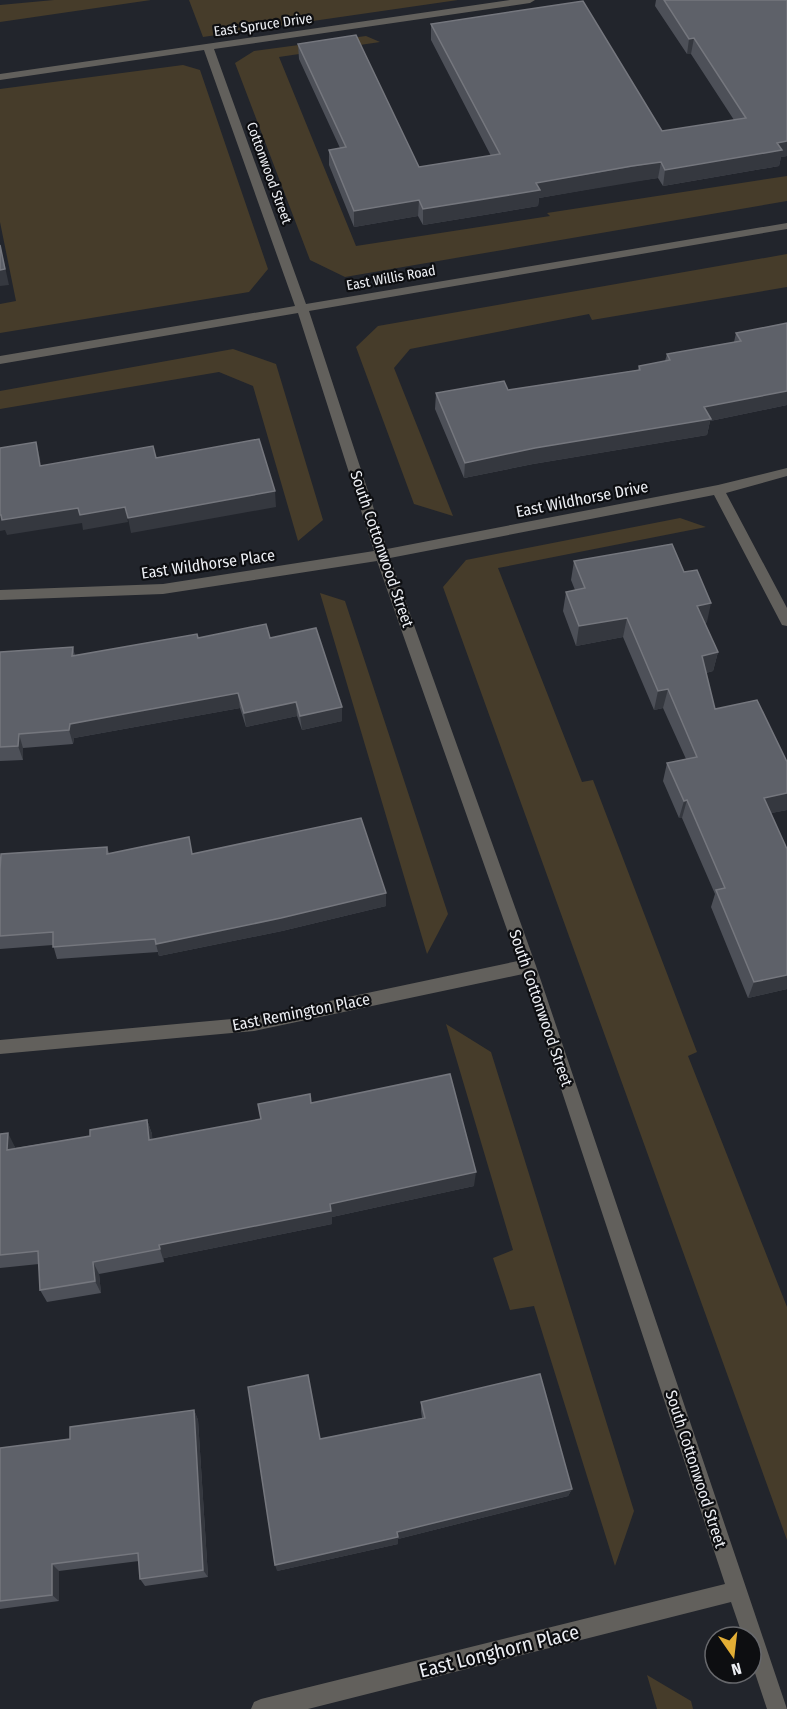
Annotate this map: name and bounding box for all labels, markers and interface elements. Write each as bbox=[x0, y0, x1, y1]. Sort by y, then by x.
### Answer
street label: East Spruce Drive bbox=[213, 10, 313, 40]
street label: Cottonwood Street bbox=[243, 120, 295, 227]
street label: East Willis Road bbox=[345, 262, 437, 294]
street label: South Cottonwood Street bbox=[346, 468, 418, 631]
street label: East Wildhorse Drive bbox=[514, 477, 650, 521]
street label: East Wildhorse Place bbox=[140, 545, 276, 583]
street label: South Cottonwood Street bbox=[505, 927, 577, 1090]
street label: East Remington Place bbox=[231, 989, 372, 1035]
street label: South Cottonwood Street bbox=[662, 1388, 731, 1551]
street label: East Longhorn Place bbox=[417, 1620, 581, 1682]
north arrow bbox=[703, 1625, 763, 1685]
text: N bbox=[730, 1659, 743, 1679]

